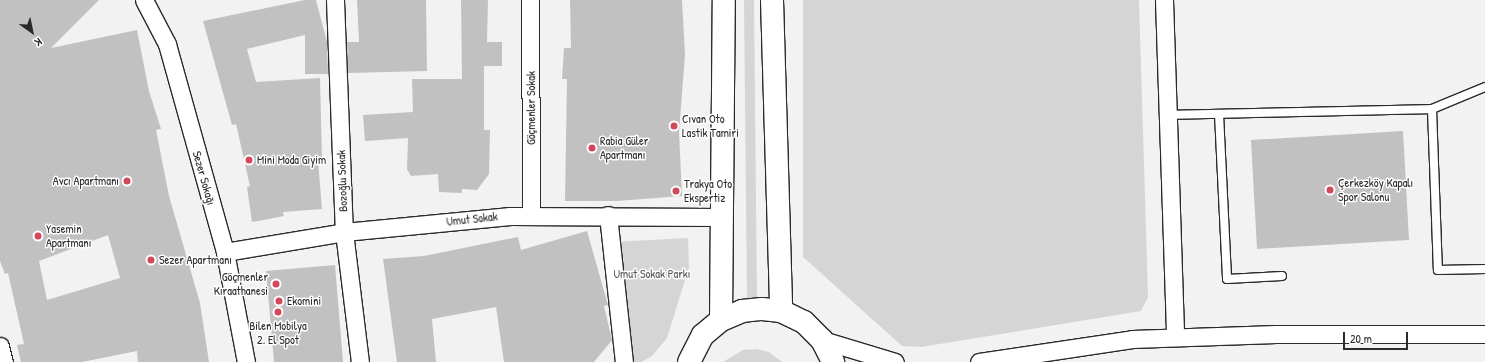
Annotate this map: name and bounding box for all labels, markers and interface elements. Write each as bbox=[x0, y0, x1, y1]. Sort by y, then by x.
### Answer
north arrow bbox=[12, 12, 52, 52]
text: K bbox=[32, 35, 45, 50]
street label: Göçmenler Sokak bbox=[524, 71, 538, 145]
place label: Cıvan Oto Lastik Tamiri bbox=[682, 112, 739, 140]
marker: Cıvan Oto Lastik Tamiri bbox=[669, 121, 679, 131]
place label: Rabia Güler Apartmanı bbox=[600, 134, 648, 162]
marker: Rabia Güler Apartmanı bbox=[587, 143, 597, 153]
street label: Sezer Sokağı bbox=[189, 149, 219, 207]
street label: Bozoğlu Sokak bbox=[334, 150, 350, 212]
place label: Mini Moda Giyim bbox=[257, 153, 326, 167]
marker: Mini Moda Giyim bbox=[244, 155, 254, 165]
place label: Avcı Apartmanı bbox=[53, 174, 119, 188]
marker: Avcı Apartmanı bbox=[122, 176, 132, 186]
place label: Çerkezköy Kapalı Spor Salonu bbox=[1338, 176, 1413, 204]
place label: Trakya Oto Ekspertiz bbox=[684, 177, 732, 205]
marker: Çerkezköy Kapalı Spor Salonu bbox=[1325, 185, 1335, 195]
marker: Trakya Oto Ekspertiz bbox=[671, 186, 681, 196]
street label: Umut Sokak bbox=[446, 209, 498, 229]
place label: Yasemin Apartmanı bbox=[46, 222, 91, 250]
marker: Yasemin Apartmanı bbox=[33, 231, 43, 241]
place label: Sezer Apartmanı bbox=[159, 253, 232, 267]
marker: Sezer Apartmanı bbox=[146, 255, 156, 265]
park label: Umut Sokak Parkı bbox=[614, 267, 690, 281]
place label: Göçmenler Kıraathanesi bbox=[214, 270, 268, 298]
marker: Göçmenler Kıraathanesi bbox=[271, 279, 281, 289]
place label: Ekomini bbox=[287, 294, 321, 308]
marker: Ekomini bbox=[274, 296, 284, 306]
marker: Bilen Mobilya 2. El Spot bbox=[273, 307, 283, 317]
place label: Bilen Mobilya 2. El Spot bbox=[249, 319, 307, 347]
scale bar bbox=[1345, 324, 1410, 350]
text: 20 m bbox=[1350, 330, 1372, 347]

